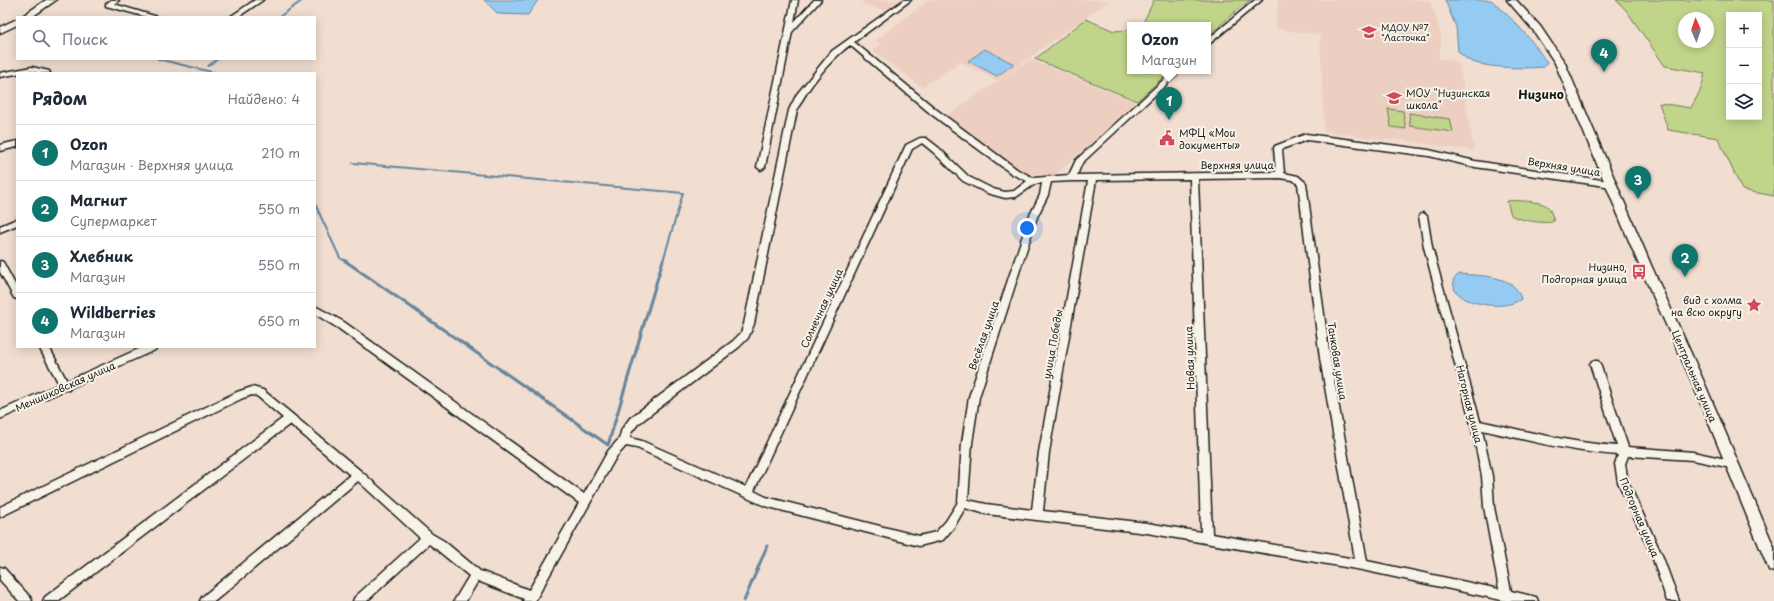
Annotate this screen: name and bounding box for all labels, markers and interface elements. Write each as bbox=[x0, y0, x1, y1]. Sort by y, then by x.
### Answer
north arrow bbox=[1678, 12, 1714, 48]
map controls bbox=[1726, 12, 1762, 120]
button: + bbox=[1726, 12, 1762, 48]
search box bbox=[16, 16, 316, 60]
place label: МДОУ №7 "Ласточка" bbox=[1381, 20, 1430, 44]
popup bbox=[1127, 22, 1211, 74]
school or university icon: МДОУ №7 "Ласточка" bbox=[1360, 23, 1378, 41]
icon: search bbox=[30, 27, 52, 49]
text: Поиск bbox=[62, 27, 108, 50]
text: Ozon bbox=[1141, 27, 1179, 50]
pin: 4 bbox=[1591, 39, 1617, 72]
button: − bbox=[1726, 48, 1762, 84]
text: Магазин bbox=[1141, 50, 1197, 69]
button: layers bbox=[1726, 84, 1762, 120]
text: Рядом bbox=[32, 85, 87, 111]
place label: МОУ "Низинская школа" bbox=[1406, 85, 1490, 112]
district label: Низино bbox=[1518, 85, 1564, 103]
pin: 1 bbox=[1156, 87, 1182, 120]
text: Найдено: 4 bbox=[228, 89, 300, 108]
school or university icon: МОУ "Низинская школа" bbox=[1385, 89, 1403, 107]
place label: МФЦ «Мои документы» bbox=[1179, 125, 1240, 152]
public building icon: МФЦ «Мои документы» bbox=[1158, 129, 1176, 147]
text: Ozon bbox=[70, 132, 108, 155]
text: 1 bbox=[42, 143, 48, 162]
text: 210 m bbox=[261, 143, 300, 162]
street label: Верхняя улица bbox=[1526, 153, 1602, 179]
text: Магазин · Верхняя улица bbox=[70, 155, 233, 174]
street label: Верхняя улица bbox=[1200, 157, 1274, 172]
pin: 3 bbox=[1625, 166, 1651, 199]
text: Магнит bbox=[70, 188, 127, 211]
text: 2 bbox=[40, 199, 50, 218]
text: 550 m bbox=[258, 199, 300, 218]
text: Супермаркет bbox=[70, 211, 157, 230]
your location bbox=[1017, 218, 1037, 238]
text: Хлебник bbox=[70, 244, 133, 267]
pin: 2 bbox=[1672, 244, 1698, 277]
text: 3 bbox=[41, 255, 49, 274]
text: 550 m bbox=[258, 255, 300, 274]
place label: Низино, Подгорная улица bbox=[1541, 259, 1628, 286]
bus stop icon: Низино, Подгорная улица bbox=[1630, 263, 1648, 281]
street label: Солнечная улица bbox=[796, 265, 846, 350]
text: Магазин bbox=[70, 267, 126, 286]
place label: вид с холма на всю округу bbox=[1671, 292, 1743, 320]
place icon: вид с холма на всю округу bbox=[1745, 296, 1763, 314]
street label: Весёлая улица bbox=[964, 298, 1002, 372]
text: Wildberries bbox=[70, 300, 156, 323]
street label: улица Победы bbox=[1038, 308, 1066, 380]
text: 4 bbox=[41, 311, 49, 330]
text: 650 m bbox=[258, 311, 300, 330]
street label: Танковая улица bbox=[1324, 321, 1352, 402]
text: Магазин bbox=[70, 323, 126, 342]
street label: Новая улица bbox=[1180, 325, 1198, 390]
street label: Центральная улица bbox=[1669, 328, 1721, 425]
street label: Меншиковская улица bbox=[12, 357, 118, 415]
street label: Нагорная улица bbox=[1453, 363, 1487, 445]
street label: Подгорная улица bbox=[1616, 475, 1664, 560]

